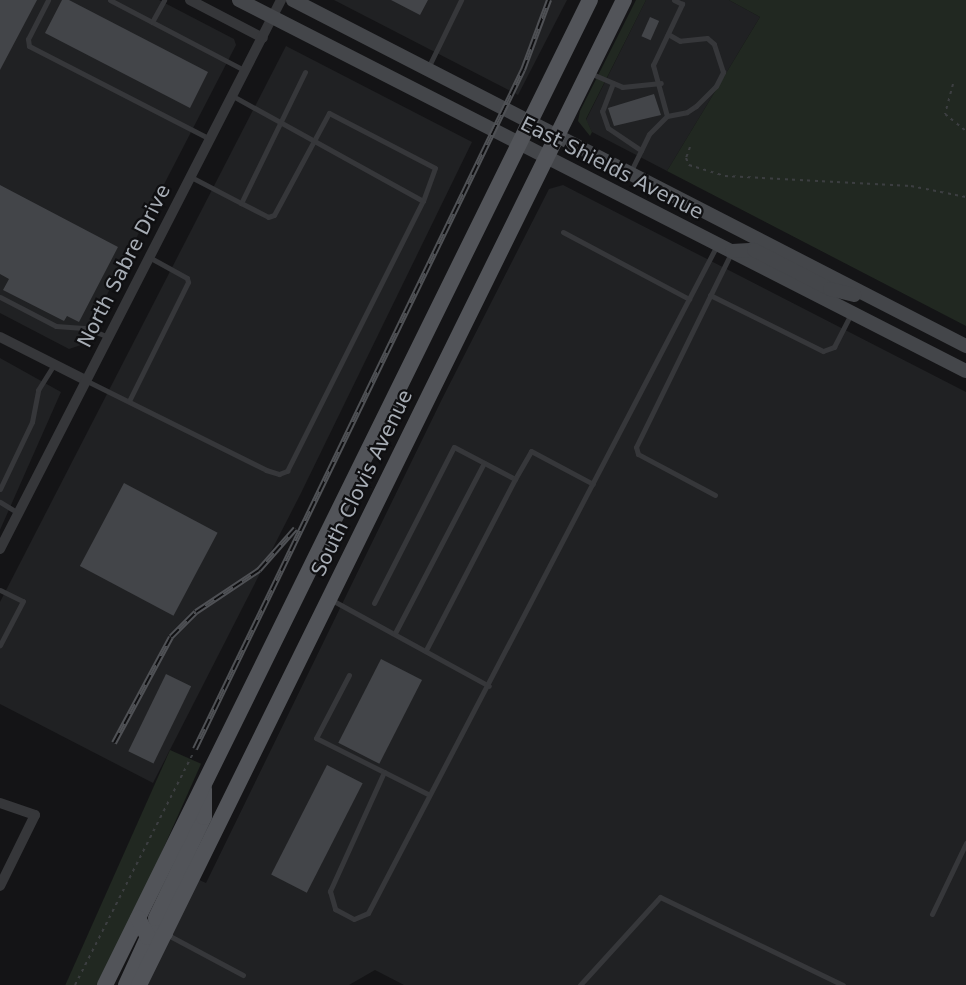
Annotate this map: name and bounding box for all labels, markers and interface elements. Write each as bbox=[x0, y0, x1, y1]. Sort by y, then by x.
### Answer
street label: East Shields Avenue bbox=[517, 111, 707, 225]
street label: North Sabre Drive bbox=[73, 180, 175, 352]
street label: South Clovis Avenue bbox=[306, 386, 418, 580]

